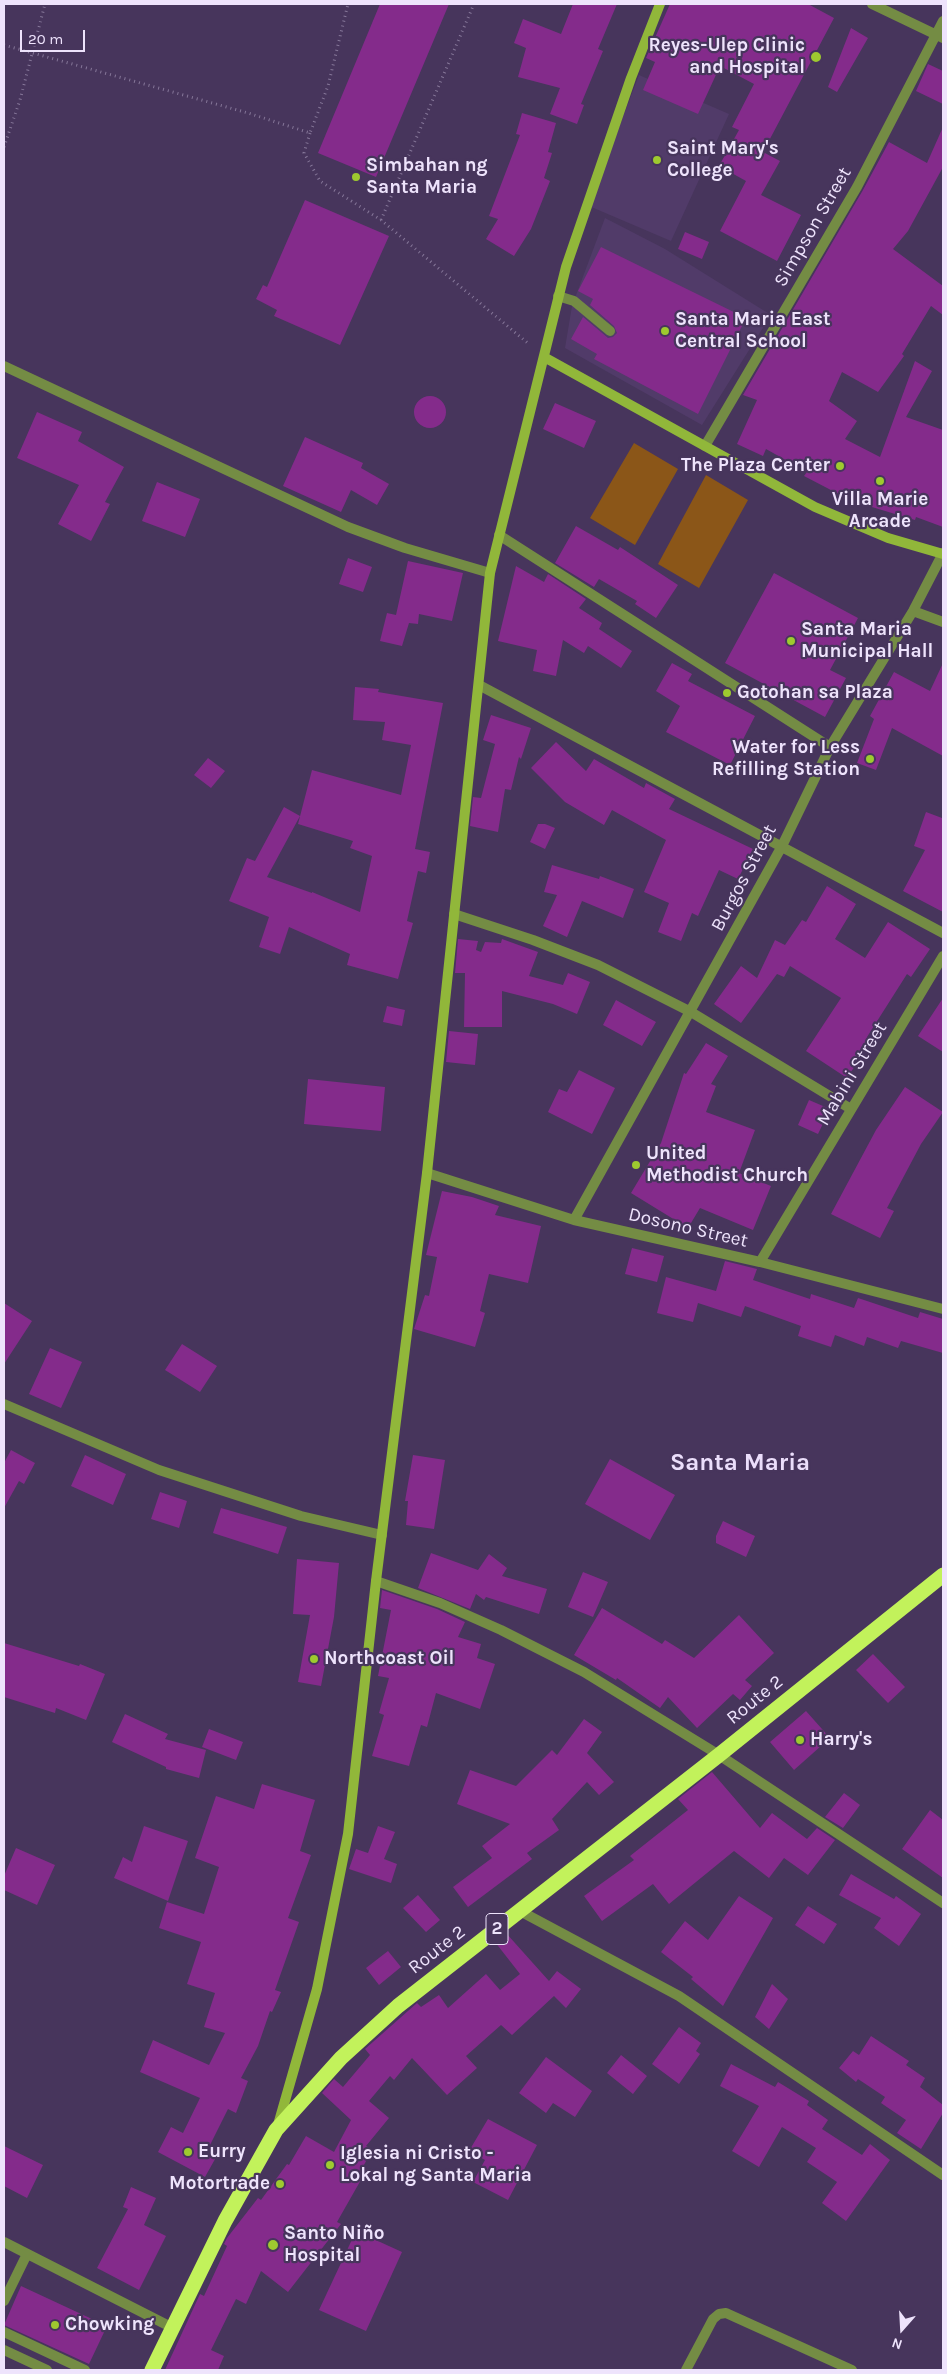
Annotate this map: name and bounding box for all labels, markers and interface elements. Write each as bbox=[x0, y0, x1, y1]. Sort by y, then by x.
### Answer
scale bar bbox=[22, 20, 88, 52]
text: 20 m bbox=[28, 30, 63, 48]
place label: Reyes-Ulep Clinic and Hospital bbox=[648, 35, 805, 79]
marker: Reyes-Ulep Clinic and Hospital bbox=[809, 50, 823, 64]
place label: Saint Mary's College bbox=[667, 138, 779, 182]
marker: Saint Mary's College bbox=[651, 154, 663, 166]
place label: Simbahan ng Santa Maria bbox=[366, 155, 488, 199]
street label: Simpson Street bbox=[769, 163, 857, 291]
marker: Simbahan ng Santa Maria bbox=[350, 171, 362, 183]
place label: Santa Maria East Central School bbox=[675, 309, 831, 353]
marker: Santa Maria East Central School bbox=[659, 325, 671, 337]
place label: The Plaza Center bbox=[681, 455, 830, 477]
marker: The Plaza Center bbox=[834, 460, 846, 472]
marker: Villa Marie Arcade bbox=[874, 475, 886, 487]
place label: Villa Marie Arcade bbox=[832, 489, 928, 533]
place label: Santa Maria Municipal Hall bbox=[801, 619, 933, 663]
marker: Santa Maria Municipal Hall bbox=[785, 635, 797, 647]
place label: Gotohan sa Plaza bbox=[737, 682, 893, 704]
marker: Gotohan sa Plaza bbox=[721, 687, 733, 699]
place label: Water for Less Refilling Station bbox=[712, 737, 860, 781]
marker: Water for Less Refilling Station bbox=[864, 753, 876, 765]
street label: Burgos Street bbox=[706, 821, 782, 935]
street label: Mabini Street bbox=[812, 1018, 892, 1130]
place label: United Methodist Church bbox=[646, 1143, 808, 1187]
marker: United Methodist Church bbox=[630, 1159, 642, 1171]
street label: Dosono Street bbox=[626, 1203, 750, 1253]
district label: Santa Maria bbox=[670, 1449, 810, 1477]
place label: Northcoast Oil bbox=[324, 1648, 454, 1670]
marker: Northcoast Oil bbox=[308, 1653, 320, 1665]
street label: Route 2 bbox=[722, 1670, 788, 1730]
place label: Harry's bbox=[810, 1729, 872, 1751]
marker: Harry's bbox=[794, 1734, 806, 1746]
road number: 2 bbox=[486, 1914, 508, 1945]
street label: Route 2 bbox=[404, 1921, 470, 1979]
place label: Eurry bbox=[198, 2141, 246, 2163]
place label: Iglesia ni Cristo - Lokal ng Santa Maria bbox=[340, 2143, 532, 2187]
marker: Eurry bbox=[182, 2146, 194, 2158]
marker: Iglesia ni Cristo - Lokal ng Santa Maria bbox=[324, 2159, 336, 2171]
place label: Motortrade bbox=[169, 2173, 270, 2195]
marker: Motortrade bbox=[274, 2178, 286, 2190]
place label: Santo Niño Hospital bbox=[284, 2223, 385, 2267]
marker: Santo Niño Hospital bbox=[266, 2238, 280, 2252]
north arrow bbox=[877, 2304, 927, 2354]
place label: Chowking bbox=[65, 2314, 154, 2336]
marker: Chowking bbox=[49, 2319, 61, 2331]
text: N bbox=[889, 2334, 904, 2353]

